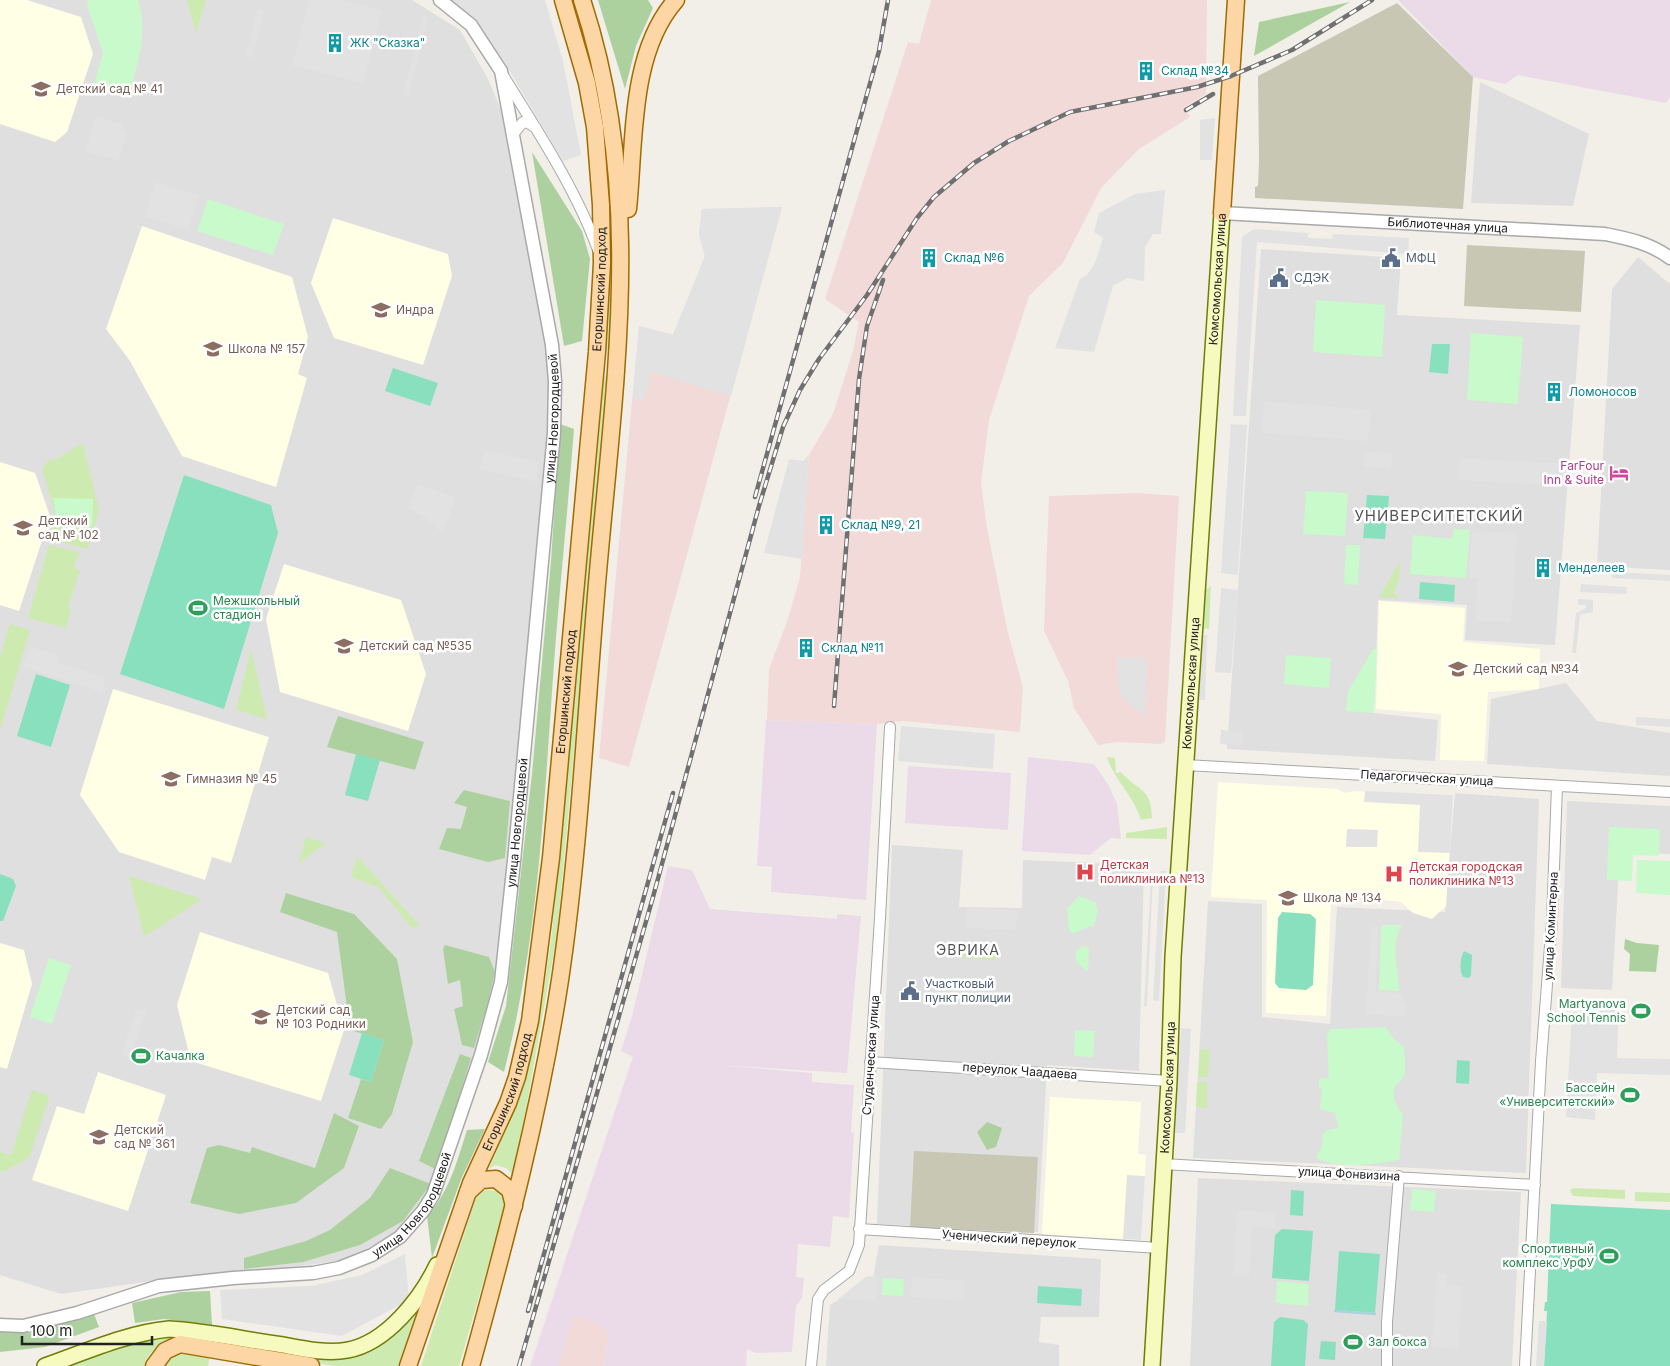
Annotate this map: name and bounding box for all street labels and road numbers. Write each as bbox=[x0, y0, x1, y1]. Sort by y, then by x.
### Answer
street label: Комсомольская улица bbox=[1205, 212, 1229, 346]
street label: Библиотечная улица bbox=[1387, 214, 1508, 236]
street label: Егоршинский подход bbox=[589, 226, 609, 352]
street label: улица Новгородцевой bbox=[541, 353, 562, 484]
street label: Комсомольская улица bbox=[1179, 617, 1202, 750]
street label: Егоршинский подход bbox=[553, 628, 579, 754]
street label: улица Новгородцевой bbox=[503, 757, 531, 888]
street label: Педагогическая улица bbox=[1360, 767, 1494, 788]
street label: улица Коминтерна bbox=[1540, 871, 1561, 981]
street label: Студенческая улица bbox=[859, 994, 882, 1116]
street label: Комсомольская улица bbox=[1157, 1021, 1178, 1154]
street label: Егоршинский подход bbox=[479, 1031, 534, 1153]
street label: переулок Чаадаева bbox=[962, 1059, 1078, 1082]
street label: улица Новгородцевой bbox=[369, 1150, 454, 1260]
street label: улица Фонвизина bbox=[1297, 1163, 1401, 1184]
street label: Ученический переулок bbox=[941, 1226, 1077, 1251]

